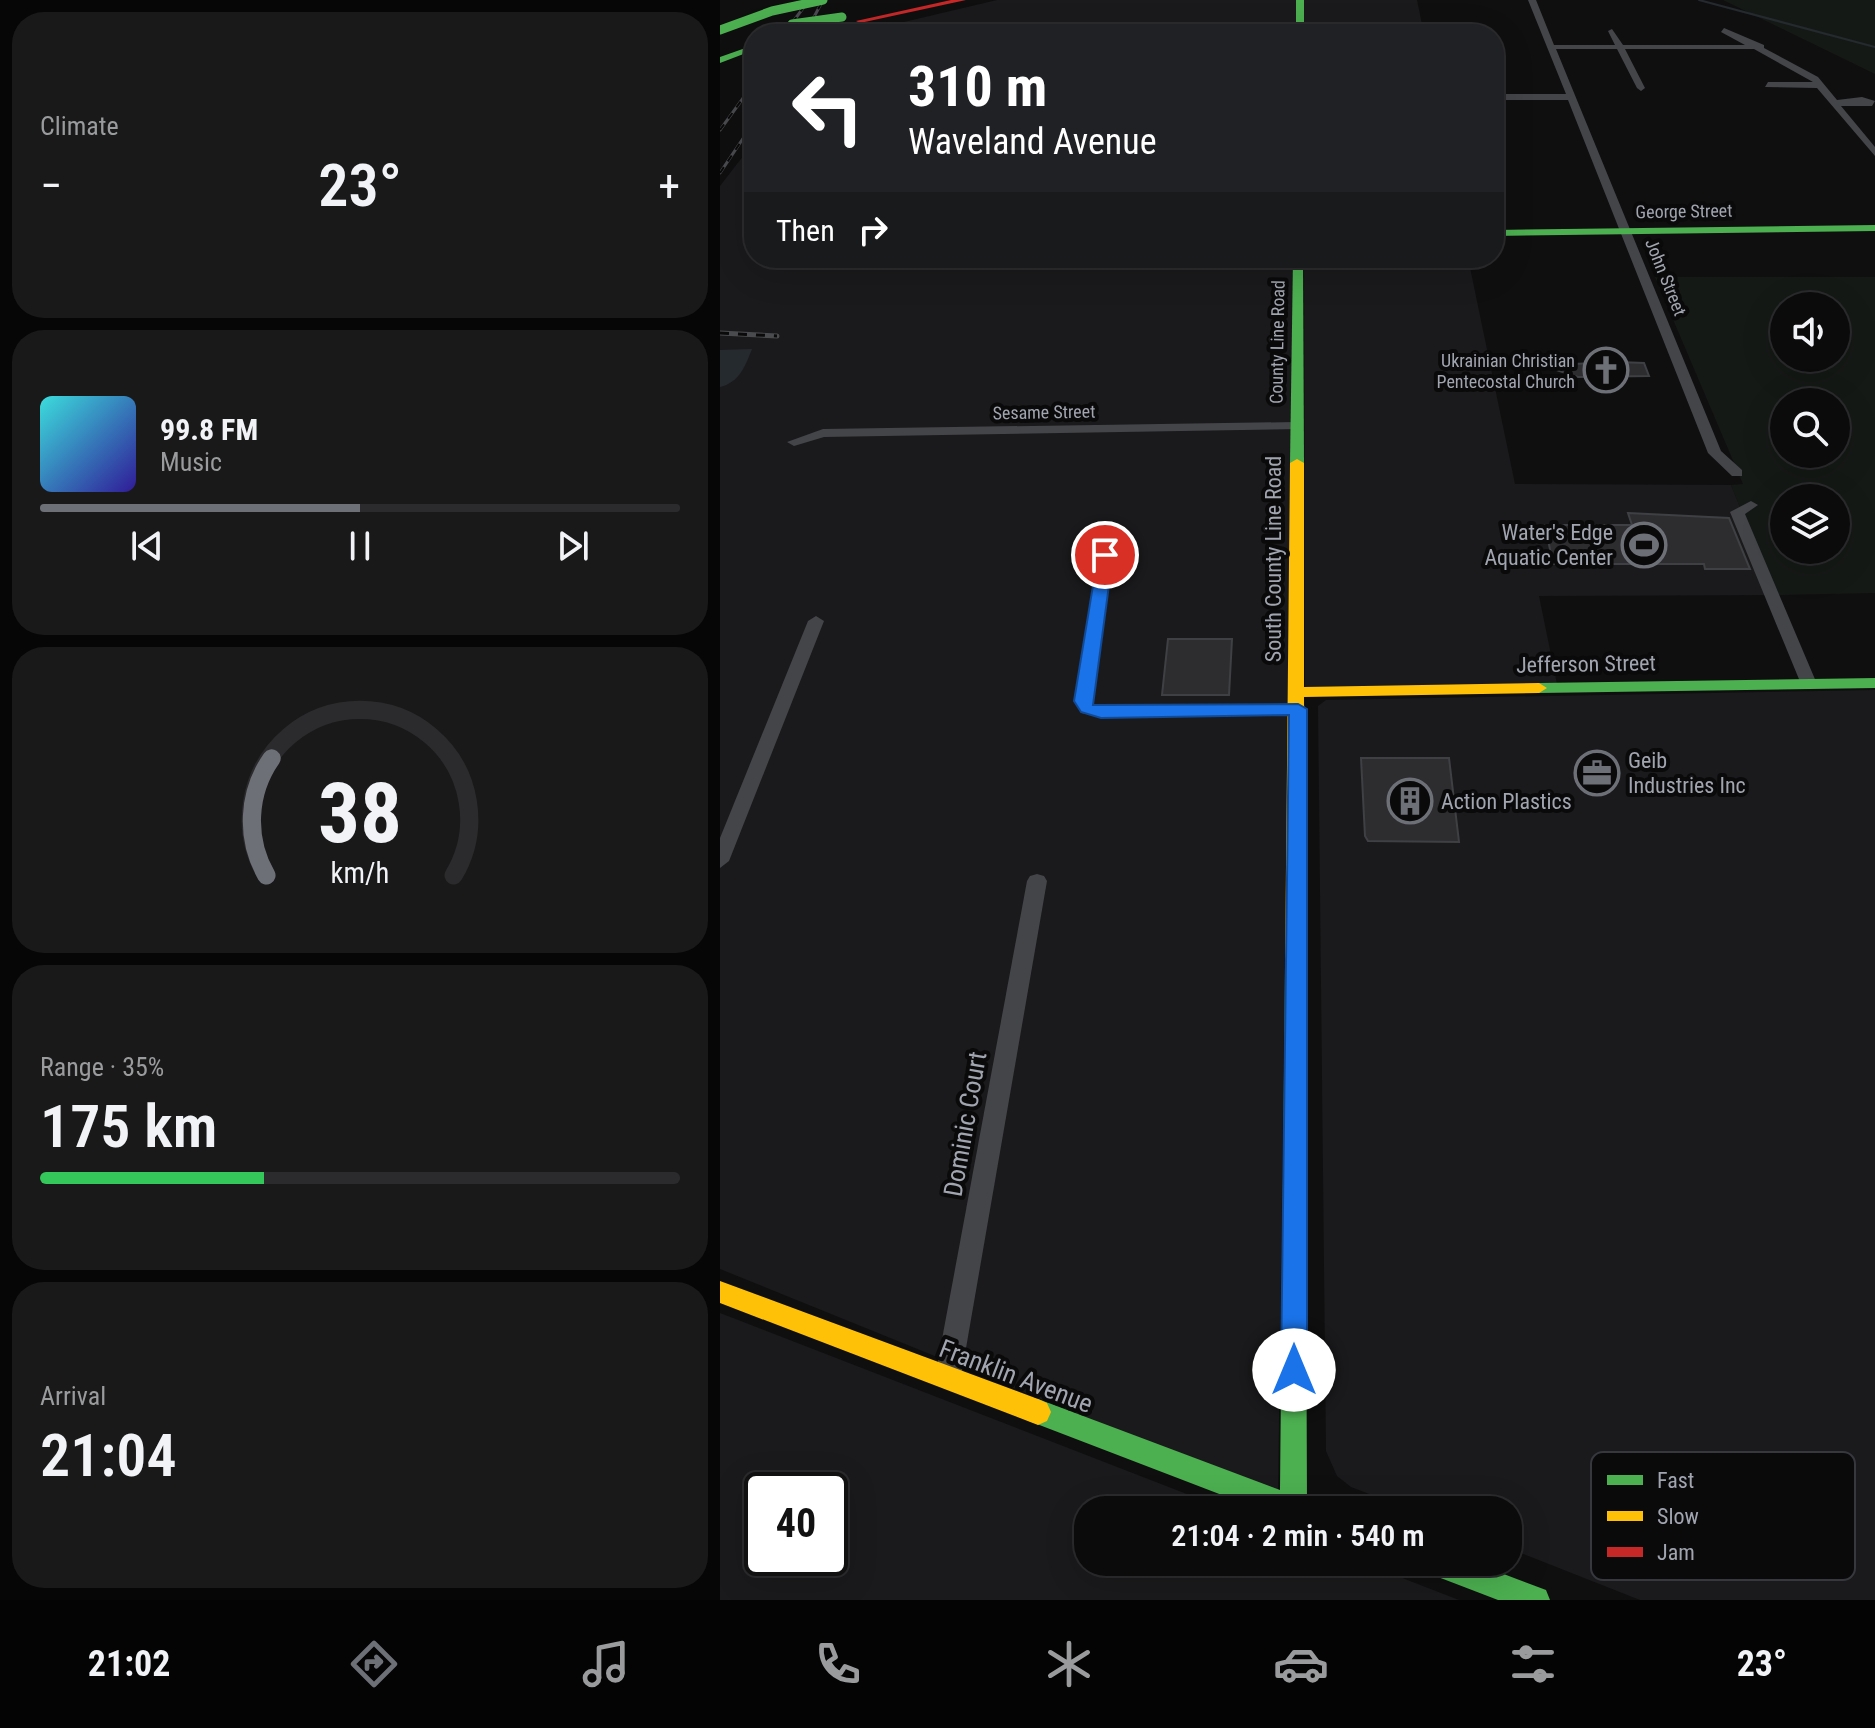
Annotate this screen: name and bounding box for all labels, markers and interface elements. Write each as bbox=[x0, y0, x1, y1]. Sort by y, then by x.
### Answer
text: 310 m bbox=[908, 54, 1047, 120]
icon: left bbox=[776, 56, 880, 160]
text: Climate bbox=[40, 111, 119, 141]
text: Waveland Avenue bbox=[908, 121, 1157, 163]
text: 23° bbox=[318, 150, 402, 221]
text: − bbox=[40, 160, 62, 212]
text: + bbox=[658, 160, 680, 212]
street label: George Street bbox=[1635, 200, 1733, 222]
icon: right bbox=[851, 208, 895, 252]
text: Then bbox=[776, 213, 835, 248]
street label: John Street bbox=[1641, 235, 1691, 319]
street label: County Line Road bbox=[1265, 280, 1289, 404]
map controls bbox=[1770, 292, 1850, 564]
button: sound bbox=[1770, 292, 1850, 372]
church icon: Ukrainian Christian Pentecostal Church bbox=[1582, 346, 1630, 394]
place label: Ukrainian Christian Pentecostal Church bbox=[1437, 350, 1575, 392]
button: search bbox=[1770, 388, 1850, 468]
street label: Sesame Street bbox=[992, 401, 1096, 423]
text: 99.8 FM bbox=[160, 412, 258, 447]
text: Music bbox=[160, 447, 222, 477]
street label: South County Line Road bbox=[1261, 456, 1286, 662]
button: layers bbox=[1770, 484, 1850, 564]
place label: Water's Edge Aquatic Center bbox=[1484, 520, 1613, 570]
pin bbox=[1071, 521, 1139, 589]
sports icon: Water's Edge Aquatic Center bbox=[1620, 521, 1668, 569]
icon: previous bbox=[125, 524, 169, 568]
icon: pause bbox=[338, 524, 382, 568]
icon: next bbox=[551, 524, 595, 568]
icon: arrive bbox=[1083, 533, 1127, 577]
street label: Jefferson Street bbox=[1516, 650, 1656, 678]
place label: Geib Industries Inc bbox=[1628, 748, 1746, 798]
office icon: Geib Industries Inc bbox=[1573, 749, 1621, 797]
text: 38 bbox=[318, 765, 402, 862]
building icon: Action Plastics bbox=[1386, 777, 1434, 825]
place label: Action Plastics bbox=[1441, 789, 1572, 814]
text: km/h bbox=[331, 856, 389, 890]
street label: Dominic Court bbox=[938, 1049, 992, 1199]
text: Range · 35% bbox=[40, 1052, 164, 1082]
text: 175 km bbox=[40, 1091, 217, 1162]
position arrow bbox=[1252, 1328, 1336, 1412]
street label: Franklin Avenue bbox=[935, 1333, 1097, 1419]
text: Arrival bbox=[40, 1381, 106, 1411]
text: 21:04 bbox=[40, 1420, 177, 1491]
legend bbox=[1591, 1452, 1855, 1580]
text: Fast bbox=[1657, 1468, 1694, 1493]
speed limit sign: 40 bbox=[744, 1472, 848, 1576]
text: Slow bbox=[1657, 1504, 1699, 1529]
text: 21:04 · 2 min · 540 m bbox=[1171, 1518, 1425, 1553]
text: Jam bbox=[1657, 1540, 1695, 1565]
icon: directions bbox=[346, 1636, 402, 1692]
icon: music bbox=[578, 1636, 634, 1692]
icon: phone bbox=[810, 1636, 866, 1692]
icon: climate bbox=[1041, 1636, 1097, 1692]
icon: car bbox=[1273, 1636, 1329, 1692]
icon: filters bbox=[1505, 1636, 1561, 1692]
text: 21:02 bbox=[88, 1643, 170, 1685]
text: 23° bbox=[1737, 1643, 1787, 1685]

